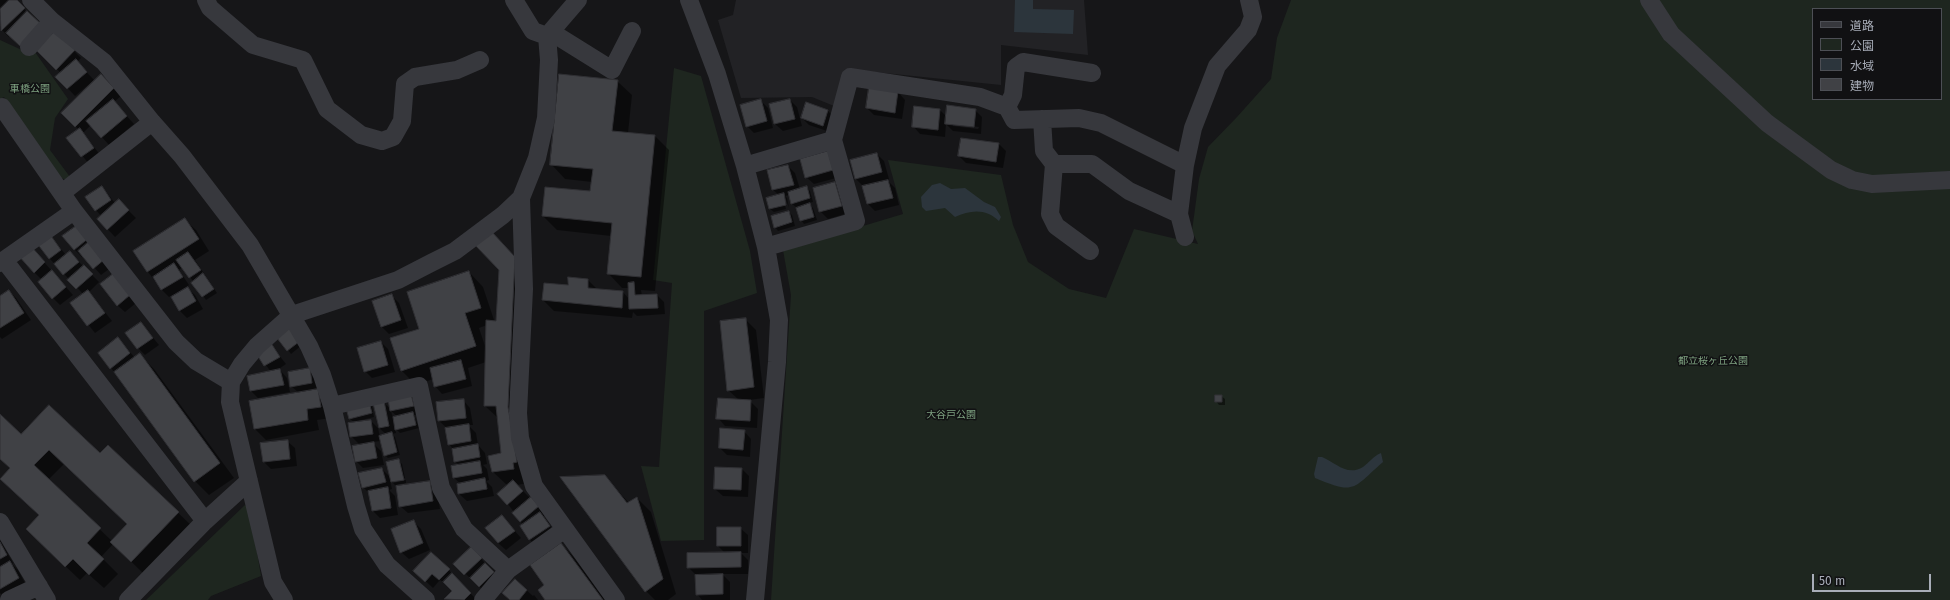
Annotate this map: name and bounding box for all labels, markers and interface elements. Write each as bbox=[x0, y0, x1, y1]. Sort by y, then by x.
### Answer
legend bbox=[1812, 8, 1942, 100]
text: 道路 bbox=[1850, 19, 1874, 33]
text: 公園 bbox=[1850, 39, 1874, 53]
text: 水域 bbox=[1850, 59, 1874, 73]
text: 建物 bbox=[1850, 79, 1874, 93]
park label: 車橋公園 bbox=[10, 83, 50, 95]
park label: 都立桜ヶ丘公園 bbox=[1678, 355, 1748, 367]
park label: 大谷戸公園 bbox=[926, 409, 976, 421]
scale bar bbox=[1814, 566, 1933, 592]
text: 50 m bbox=[1819, 574, 1845, 588]

